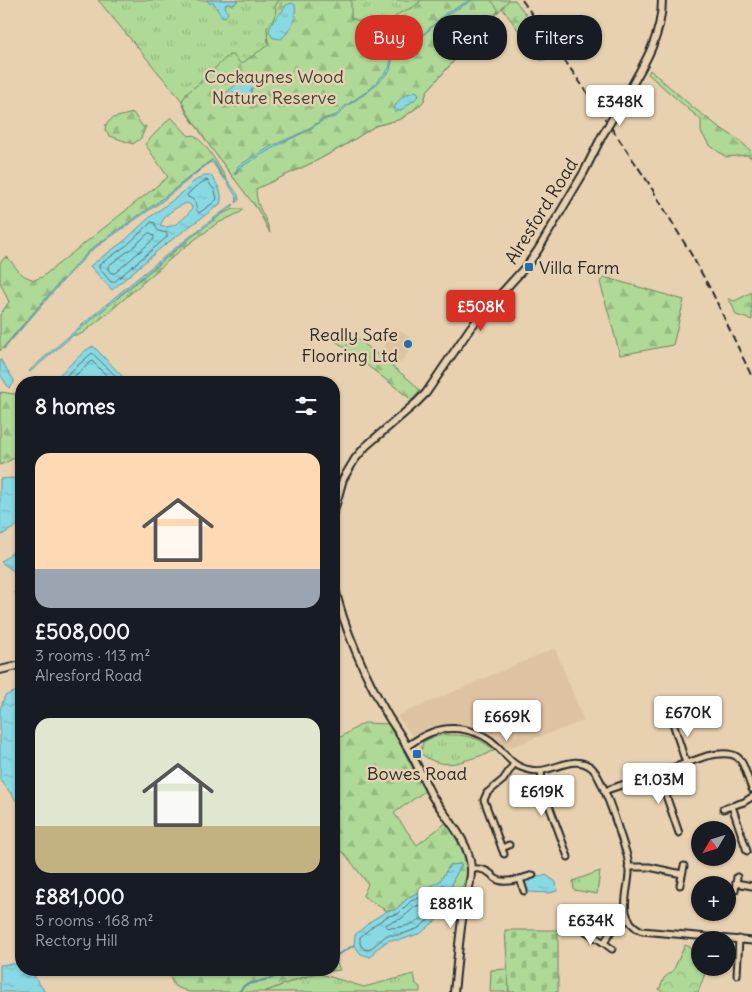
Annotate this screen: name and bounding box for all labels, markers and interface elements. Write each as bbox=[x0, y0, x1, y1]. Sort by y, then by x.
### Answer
chip: Buy bbox=[355, 15, 423, 60]
chip: Rent bbox=[433, 15, 507, 60]
chip: Filters bbox=[517, 15, 602, 60]
park label: Cockaynes Wood Nature Reserve bbox=[204, 65, 344, 109]
pin: £348K bbox=[585, 84, 655, 127]
text: £348K bbox=[597, 91, 643, 111]
street label: Alresford Road bbox=[499, 154, 583, 268]
place label: Villa Farm bbox=[539, 256, 620, 279]
marker: Villa Farm bbox=[523, 261, 535, 273]
pin: £508K bbox=[446, 290, 516, 332]
text: £508K bbox=[457, 296, 505, 316]
place label: Really Safe Flooring Ltd bbox=[301, 323, 398, 367]
marker: Really Safe Flooring Ltd bbox=[402, 338, 414, 350]
icon: filters bbox=[292, 392, 320, 420]
text: 8 homes bbox=[35, 393, 115, 420]
icon: home bbox=[133, 485, 223, 575]
text: £508,000 bbox=[35, 618, 130, 645]
text: 3 rooms · 113 m² bbox=[35, 645, 150, 665]
text: Alresford Road bbox=[35, 665, 142, 685]
pin: £670K bbox=[653, 696, 723, 738]
pin: £669K bbox=[472, 700, 542, 742]
text: £670K bbox=[665, 702, 711, 722]
text: £669K bbox=[484, 706, 530, 726]
marker: Bowes Road bbox=[411, 748, 423, 760]
icon: home bbox=[133, 750, 223, 840]
place label: Bowes Road bbox=[367, 762, 468, 785]
pin: £1.03M bbox=[618, 762, 700, 805]
text: £1.03M bbox=[634, 769, 684, 789]
pin: £619K bbox=[507, 774, 577, 817]
text: £619K bbox=[520, 781, 564, 801]
north arrow bbox=[691, 821, 736, 866]
map controls bbox=[691, 821, 736, 976]
button: + bbox=[691, 876, 736, 921]
text: £881,000 bbox=[35, 883, 125, 910]
pin: £881K bbox=[416, 886, 486, 929]
text: £881K bbox=[429, 893, 473, 913]
pin: £634K bbox=[556, 904, 626, 946]
text: 5 rooms · 168 m² bbox=[35, 910, 153, 930]
text: £634K bbox=[568, 910, 614, 930]
text: Rectory Hill bbox=[35, 930, 118, 950]
button: − bbox=[691, 931, 736, 976]

